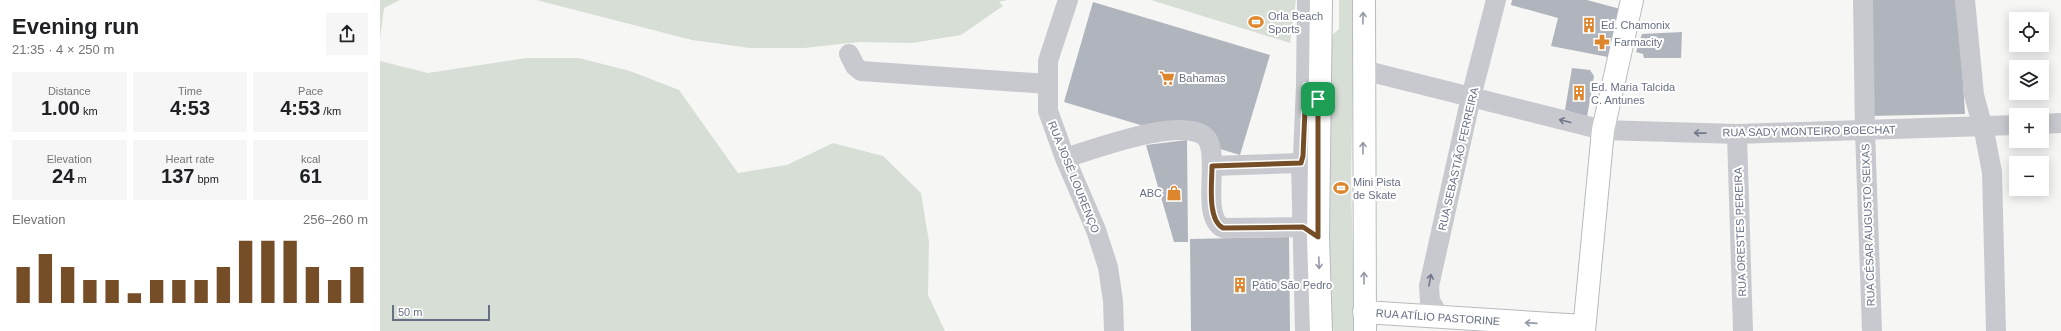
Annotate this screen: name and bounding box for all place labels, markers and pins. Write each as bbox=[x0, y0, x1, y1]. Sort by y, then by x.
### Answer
place label: Orla Beach Sports bbox=[1268, 10, 1323, 35]
sports icon: Orla Beach Sports bbox=[1247, 13, 1265, 31]
building icon: Ed. Chamonix bbox=[1580, 16, 1598, 34]
place label: Ed. Chamonix bbox=[1601, 19, 1671, 31]
pharmacy icon: Farmacity bbox=[1593, 33, 1611, 51]
place label: Farmacity bbox=[1614, 36, 1663, 48]
supermarket icon: Bahamas bbox=[1158, 69, 1176, 87]
place label: Bahamas bbox=[1179, 72, 1226, 84]
place label: Ed. Maria Talcida C. Antunes bbox=[1591, 81, 1676, 106]
pin bbox=[1301, 82, 1335, 116]
building icon: Ed. Maria Talcida C. Antunes bbox=[1570, 84, 1588, 102]
place label: Mini Pista de Skate bbox=[1353, 176, 1402, 201]
sports icon: Mini Pista de Skate bbox=[1332, 179, 1350, 197]
shop icon: ABC bbox=[1165, 184, 1183, 202]
place label: ABC bbox=[1139, 187, 1162, 199]
building icon: Pátio São Pedro bbox=[1231, 276, 1249, 294]
place label: Pátio São Pedro bbox=[1252, 279, 1332, 291]

